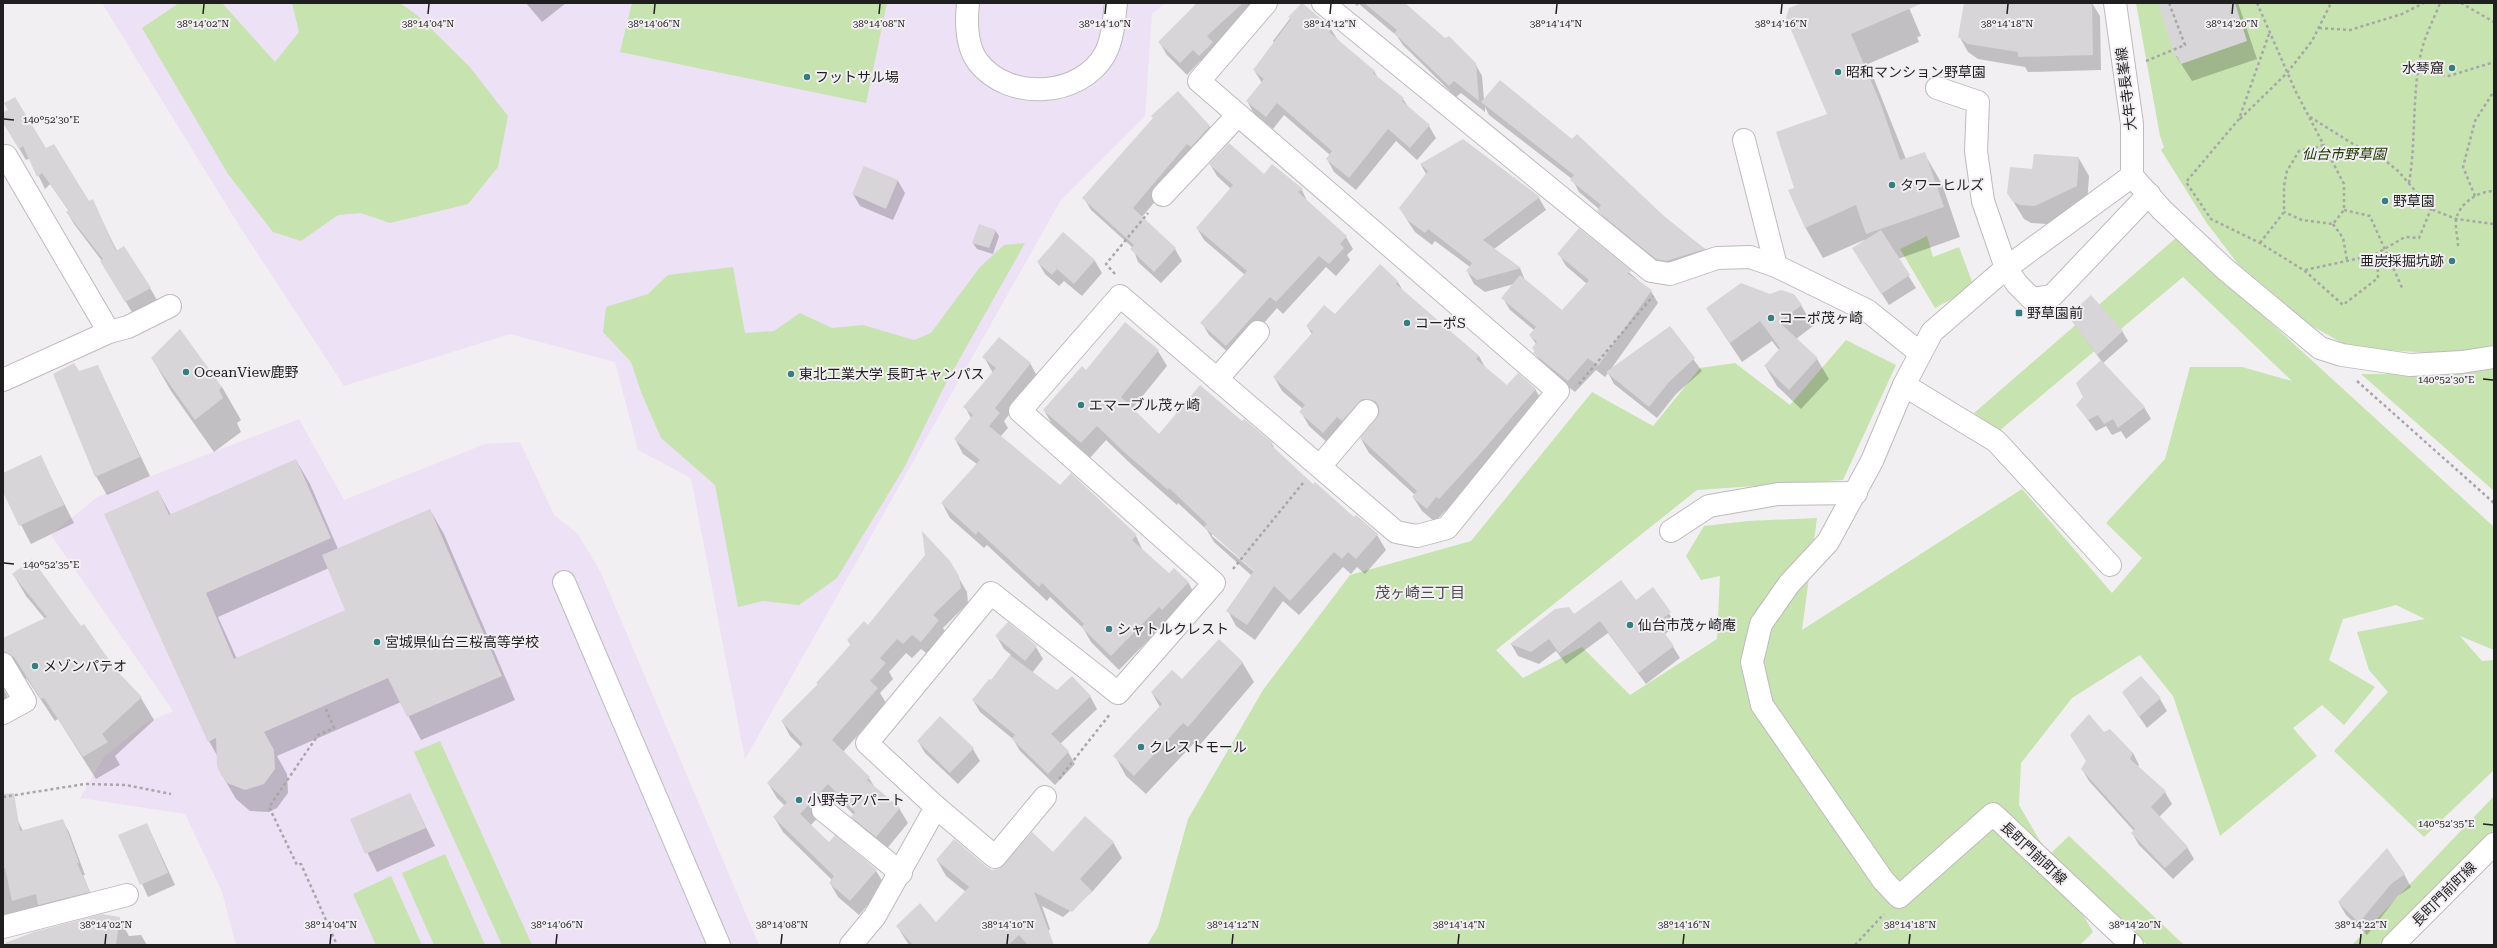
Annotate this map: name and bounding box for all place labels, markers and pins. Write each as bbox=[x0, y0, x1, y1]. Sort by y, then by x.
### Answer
place label: 水琴窟 bbox=[2402, 60, 2444, 76]
marker: 水琴窟 bbox=[2447, 63, 2457, 73]
place label: 昭和マンション野草園 bbox=[1846, 64, 1986, 80]
marker: 昭和マンション野草園 bbox=[1833, 67, 1843, 77]
place label: フットサル場 bbox=[815, 69, 899, 85]
marker: フットサル場 bbox=[802, 72, 812, 82]
place label: タワーヒルズ bbox=[1900, 177, 1984, 193]
marker: タワーヒルズ bbox=[1887, 180, 1897, 190]
place label: 野草園 bbox=[2393, 193, 2435, 209]
marker: 野草園 bbox=[2380, 196, 2390, 206]
place label: 亜炭採掘坑跡 bbox=[2360, 253, 2444, 269]
marker: 亜炭採掘坑跡 bbox=[2447, 256, 2457, 266]
place label: 野草園前 bbox=[2027, 305, 2083, 321]
marker: 野草園前 bbox=[2014, 308, 2024, 318]
place label: コーポ茂ヶ崎 bbox=[1779, 310, 1863, 326]
marker: コーポ茂ヶ崎 bbox=[1766, 313, 1776, 323]
place label: コーポS bbox=[1415, 315, 1466, 331]
marker: コーポS bbox=[1402, 318, 1412, 328]
place label: OceanView鹿野 bbox=[194, 364, 299, 380]
place label: 東北工業大学 長町キャンパス bbox=[799, 366, 985, 382]
marker: OceanView鹿野 bbox=[181, 367, 191, 377]
marker: 東北工業大学 長町キャンパス bbox=[786, 369, 796, 379]
place label: エマーブル茂ヶ崎 bbox=[1089, 397, 1200, 413]
marker: エマーブル茂ヶ崎 bbox=[1076, 400, 1086, 410]
place label: 仙台市茂ヶ崎庵 bbox=[1638, 617, 1736, 633]
marker: 仙台市茂ヶ崎庵 bbox=[1625, 620, 1635, 630]
place label: シャトルクレスト bbox=[1117, 621, 1229, 637]
marker: シャトルクレスト bbox=[1104, 624, 1114, 634]
place label: 宮城県仙台三桜高等学校 bbox=[385, 634, 539, 650]
marker: 宮城県仙台三桜高等学校 bbox=[372, 637, 382, 647]
place label: メゾンパテオ bbox=[43, 658, 127, 674]
marker: メゾンパテオ bbox=[30, 661, 40, 671]
place label: クレストモール bbox=[1149, 739, 1247, 755]
marker: クレストモール bbox=[1136, 742, 1146, 752]
place label: 小野寺アパート bbox=[807, 792, 905, 808]
marker: 小野寺アパート bbox=[794, 795, 804, 805]

